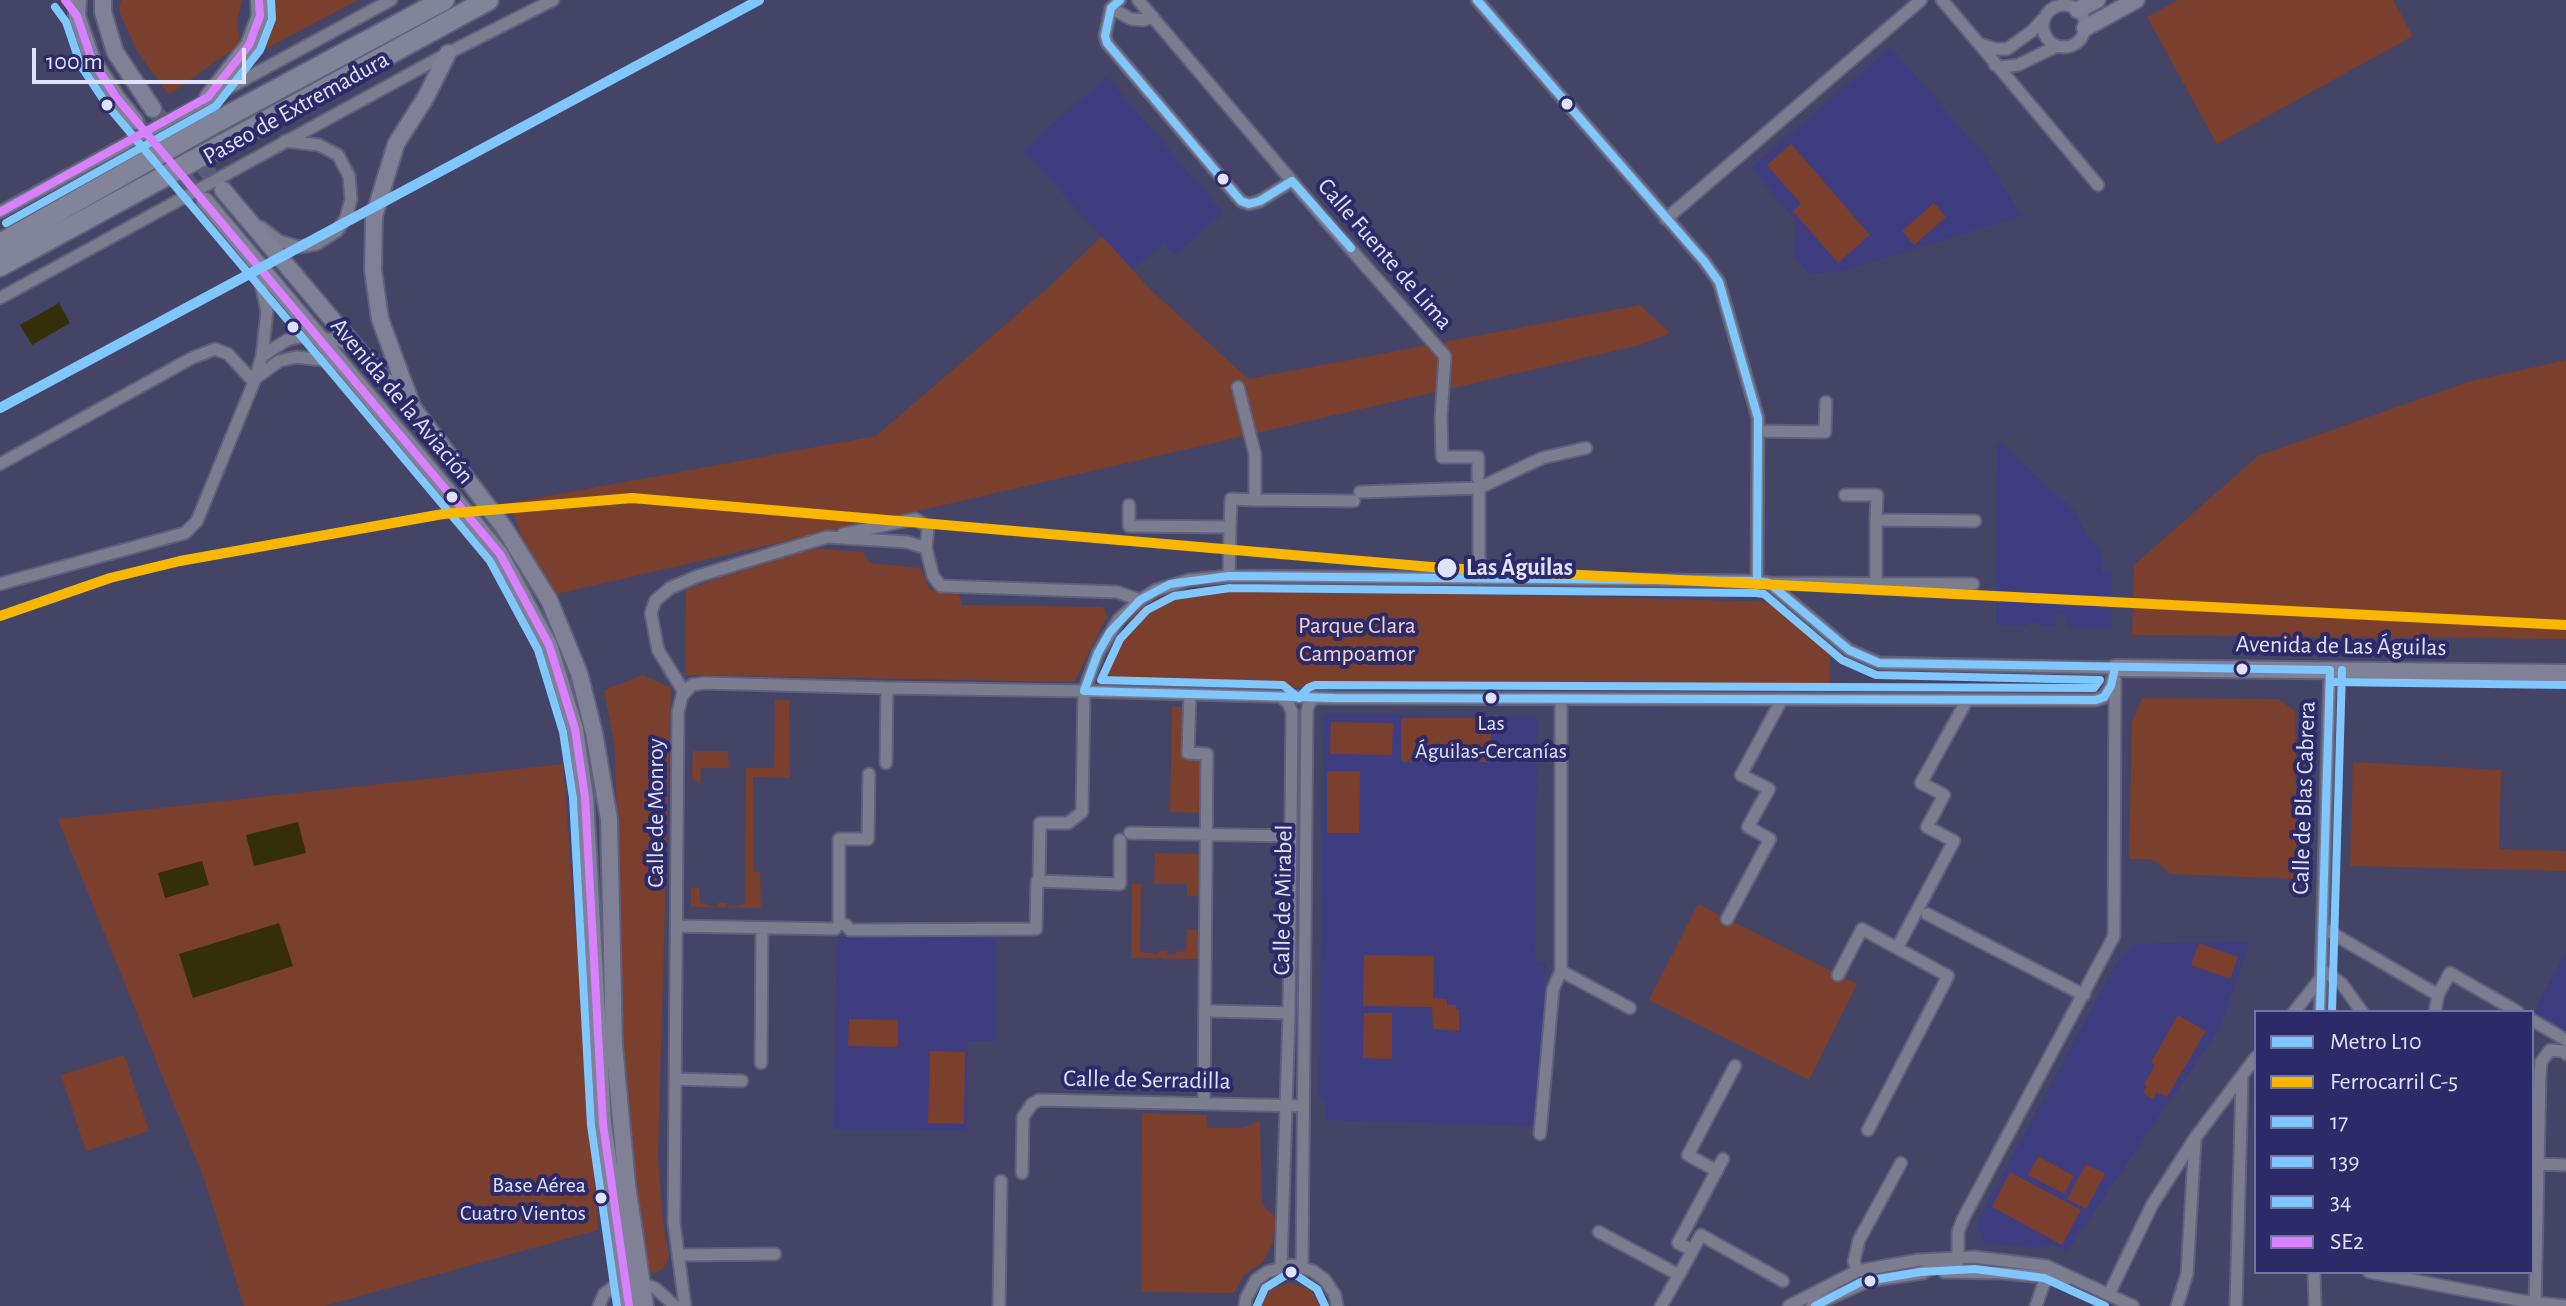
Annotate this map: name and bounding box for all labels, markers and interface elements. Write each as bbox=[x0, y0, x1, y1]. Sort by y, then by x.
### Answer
scale bar bbox=[36, 32, 250, 82]
street label: Paseo de Extremadura bbox=[198, 45, 394, 171]
text: 100 m bbox=[46, 50, 103, 74]
unlabelled marker bbox=[1559, 96, 1575, 112]
unlabelled marker bbox=[99, 97, 115, 113]
unlabelled marker bbox=[1215, 171, 1231, 187]
street label: Calle Fuente de Lima bbox=[1311, 172, 1459, 336]
street label: Avenida de la Aviación bbox=[324, 312, 480, 490]
unlabelled marker bbox=[285, 319, 301, 335]
unlabelled marker bbox=[444, 489, 460, 505]
place label: Las Águilas bbox=[1466, 554, 1573, 582]
marker: Las Águilas bbox=[1435, 556, 1459, 580]
park label: Parque Clara Campoamor bbox=[1298, 612, 1416, 668]
street label: Avenida de Las Águilas bbox=[2235, 630, 2447, 662]
unlabelled marker bbox=[2234, 661, 2250, 677]
marker: Las Águilas-Cercanías bbox=[1483, 690, 1499, 706]
street label: Calle de Blas Cabrera bbox=[2286, 701, 2322, 895]
place label: Las Águilas-Cercanías bbox=[1415, 710, 1567, 762]
street label: Calle de Monroy bbox=[642, 738, 670, 888]
street label: Calle de Mirabel bbox=[1267, 824, 1299, 976]
legend bbox=[2254, 1010, 2534, 1274]
text: Metro L10 bbox=[2330, 1030, 2422, 1054]
street label: Calle de Serradilla bbox=[1063, 1064, 1231, 1096]
text: Ferrocarril C-5 bbox=[2330, 1070, 2458, 1094]
text: 17 bbox=[2330, 1110, 2348, 1134]
text: 139 bbox=[2330, 1150, 2359, 1174]
place label: Base Aérea Cuatro Vientos bbox=[460, 1172, 586, 1224]
marker: Base Aérea Cuatro Vientos bbox=[593, 1190, 609, 1206]
text: 34 bbox=[2330, 1190, 2351, 1214]
text: SE2 bbox=[2330, 1230, 2364, 1254]
unlabelled marker bbox=[1283, 1264, 1299, 1280]
unlabelled marker bbox=[1862, 1273, 1878, 1289]

